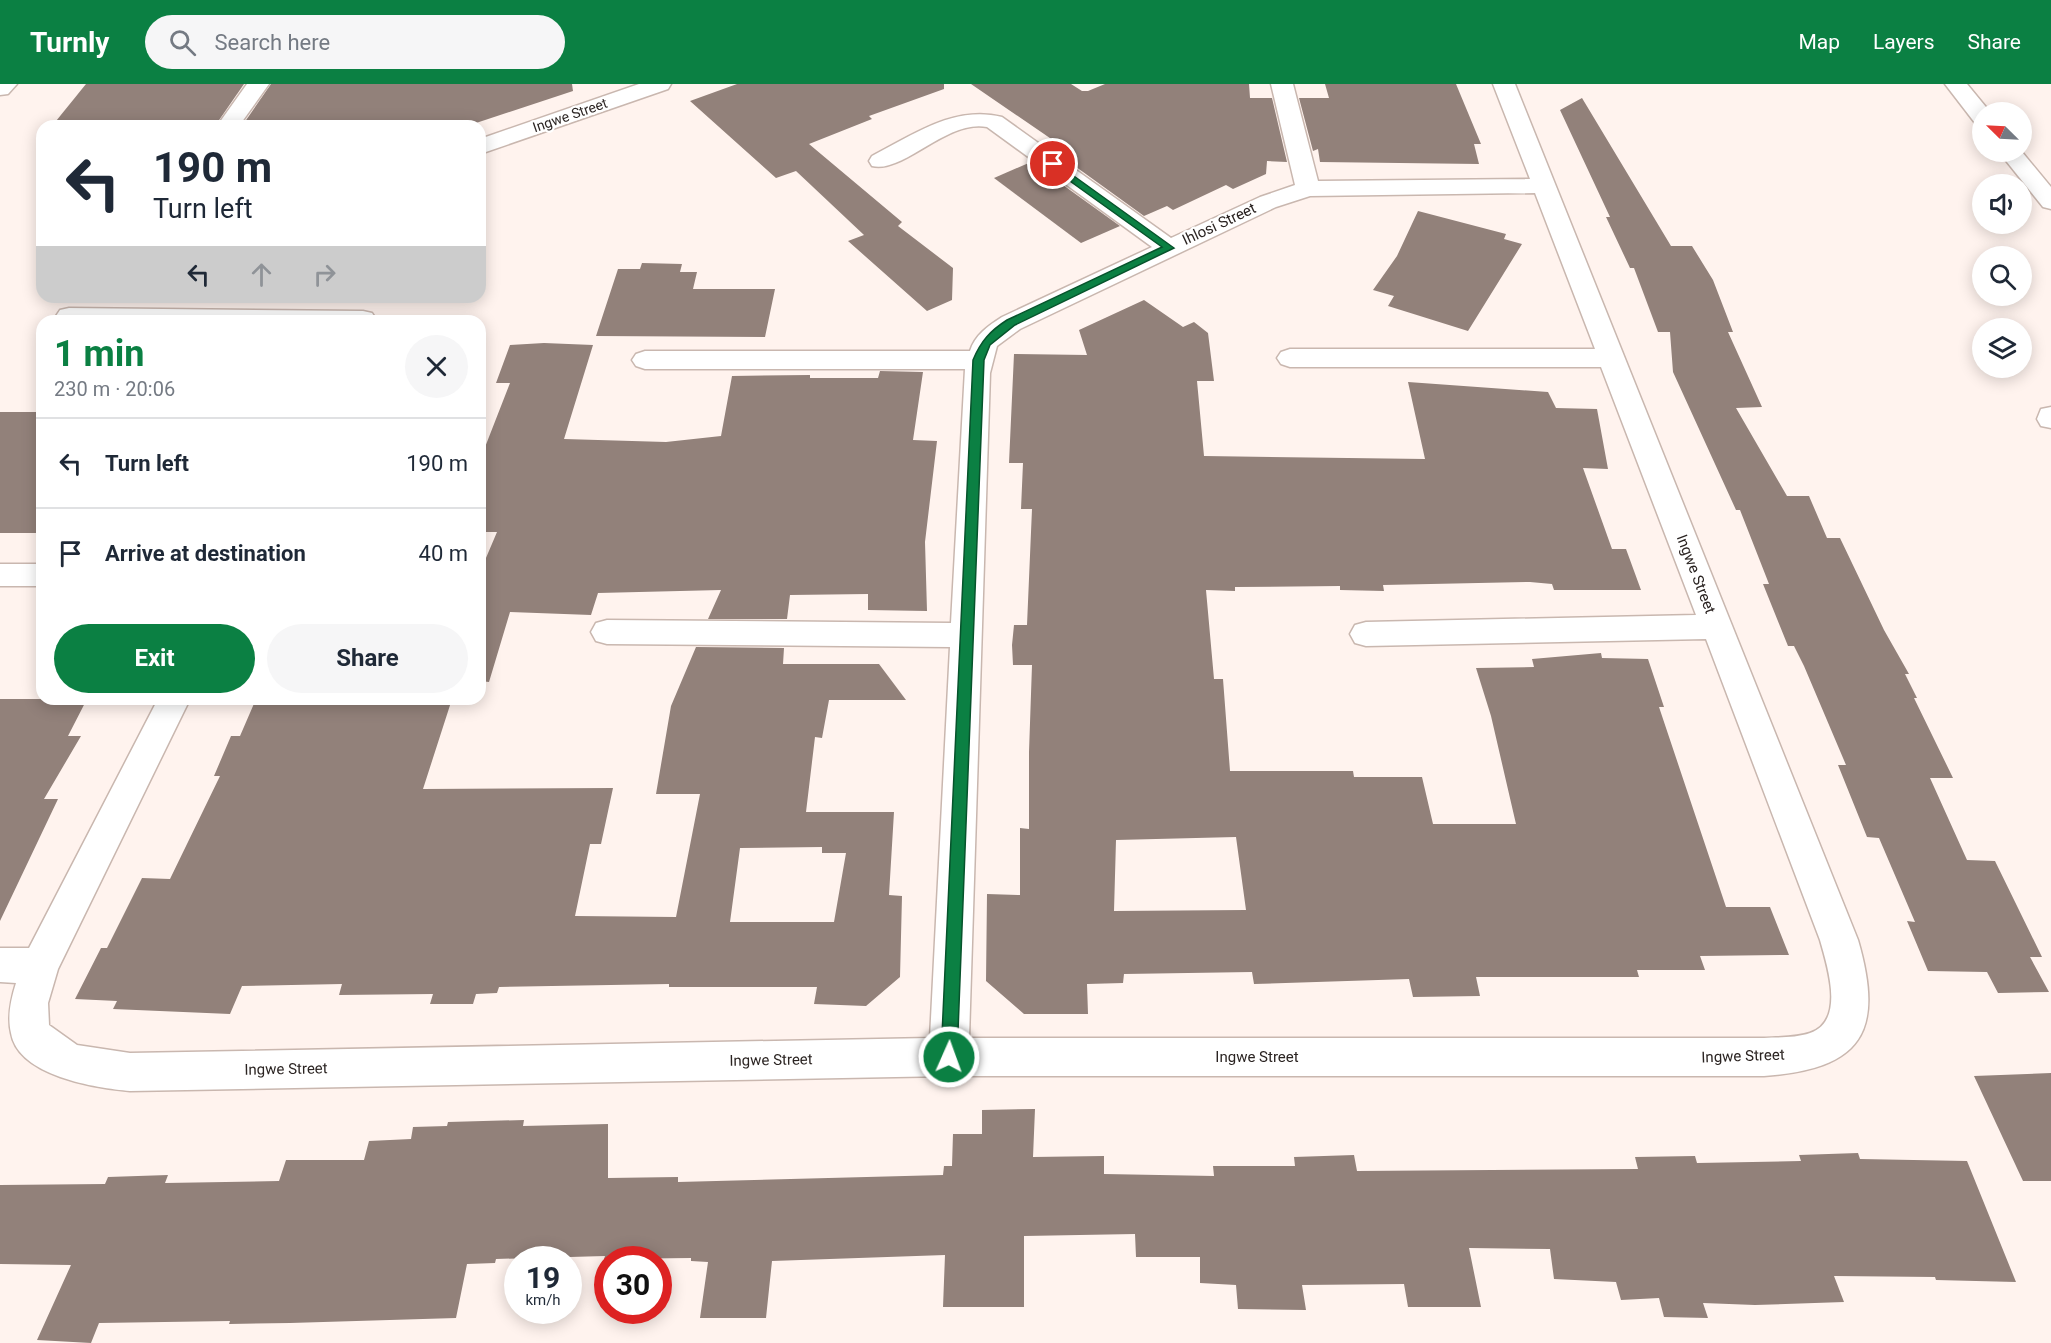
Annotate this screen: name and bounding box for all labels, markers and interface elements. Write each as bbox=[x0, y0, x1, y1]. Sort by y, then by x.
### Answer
search box bbox=[145, 15, 565, 69]
text: Turnly bbox=[30, 26, 109, 59]
icon: search bbox=[166, 26, 199, 59]
text: Search here bbox=[214, 30, 330, 55]
text: Map bbox=[1798, 30, 1840, 54]
text: Layers bbox=[1873, 30, 1934, 54]
text: Share bbox=[1967, 30, 2021, 54]
street label: Ingwe Street bbox=[531, 95, 610, 135]
north arrow bbox=[1972, 102, 2032, 162]
map controls bbox=[1972, 102, 2032, 378]
pin bbox=[1027, 138, 1078, 189]
text: 190 m bbox=[153, 143, 272, 192]
icon: left bbox=[54, 144, 132, 222]
icon: arrive bbox=[1036, 147, 1069, 180]
button: sound bbox=[1972, 174, 2032, 234]
text: Turn left bbox=[153, 193, 253, 225]
street label: Ihlosi Street bbox=[1179, 199, 1259, 249]
button: search bbox=[1972, 246, 2032, 306]
icon: left bbox=[182, 258, 215, 291]
icon: ahead bbox=[245, 258, 278, 291]
icon: right bbox=[308, 258, 341, 291]
button: layers bbox=[1972, 318, 2032, 378]
text: 1 min bbox=[54, 333, 145, 375]
button: close bbox=[405, 335, 468, 398]
text: 230 m · 20:06 bbox=[54, 377, 175, 401]
icon: left bbox=[54, 447, 87, 480]
text: Turn left bbox=[105, 451, 189, 476]
text: 190 m bbox=[406, 451, 468, 476]
street label: Ingwe Street bbox=[1673, 532, 1719, 616]
icon: arrive bbox=[54, 537, 87, 570]
text: Arrive at destination bbox=[105, 541, 306, 566]
text: 40 m bbox=[419, 541, 468, 566]
button: Exit bbox=[54, 624, 255, 693]
button: Share bbox=[267, 624, 468, 693]
position arrow bbox=[917, 1025, 981, 1089]
street label: Ingwe Street bbox=[1701, 1046, 1785, 1066]
street label: Ingwe Street bbox=[1215, 1048, 1299, 1066]
street label: Ingwe Street bbox=[729, 1050, 813, 1070]
street label: Ingwe Street bbox=[244, 1059, 328, 1079]
speed limit sign: 30 bbox=[594, 1246, 672, 1324]
text: 19 bbox=[526, 1260, 560, 1295]
text: km/h bbox=[525, 1291, 561, 1309]

